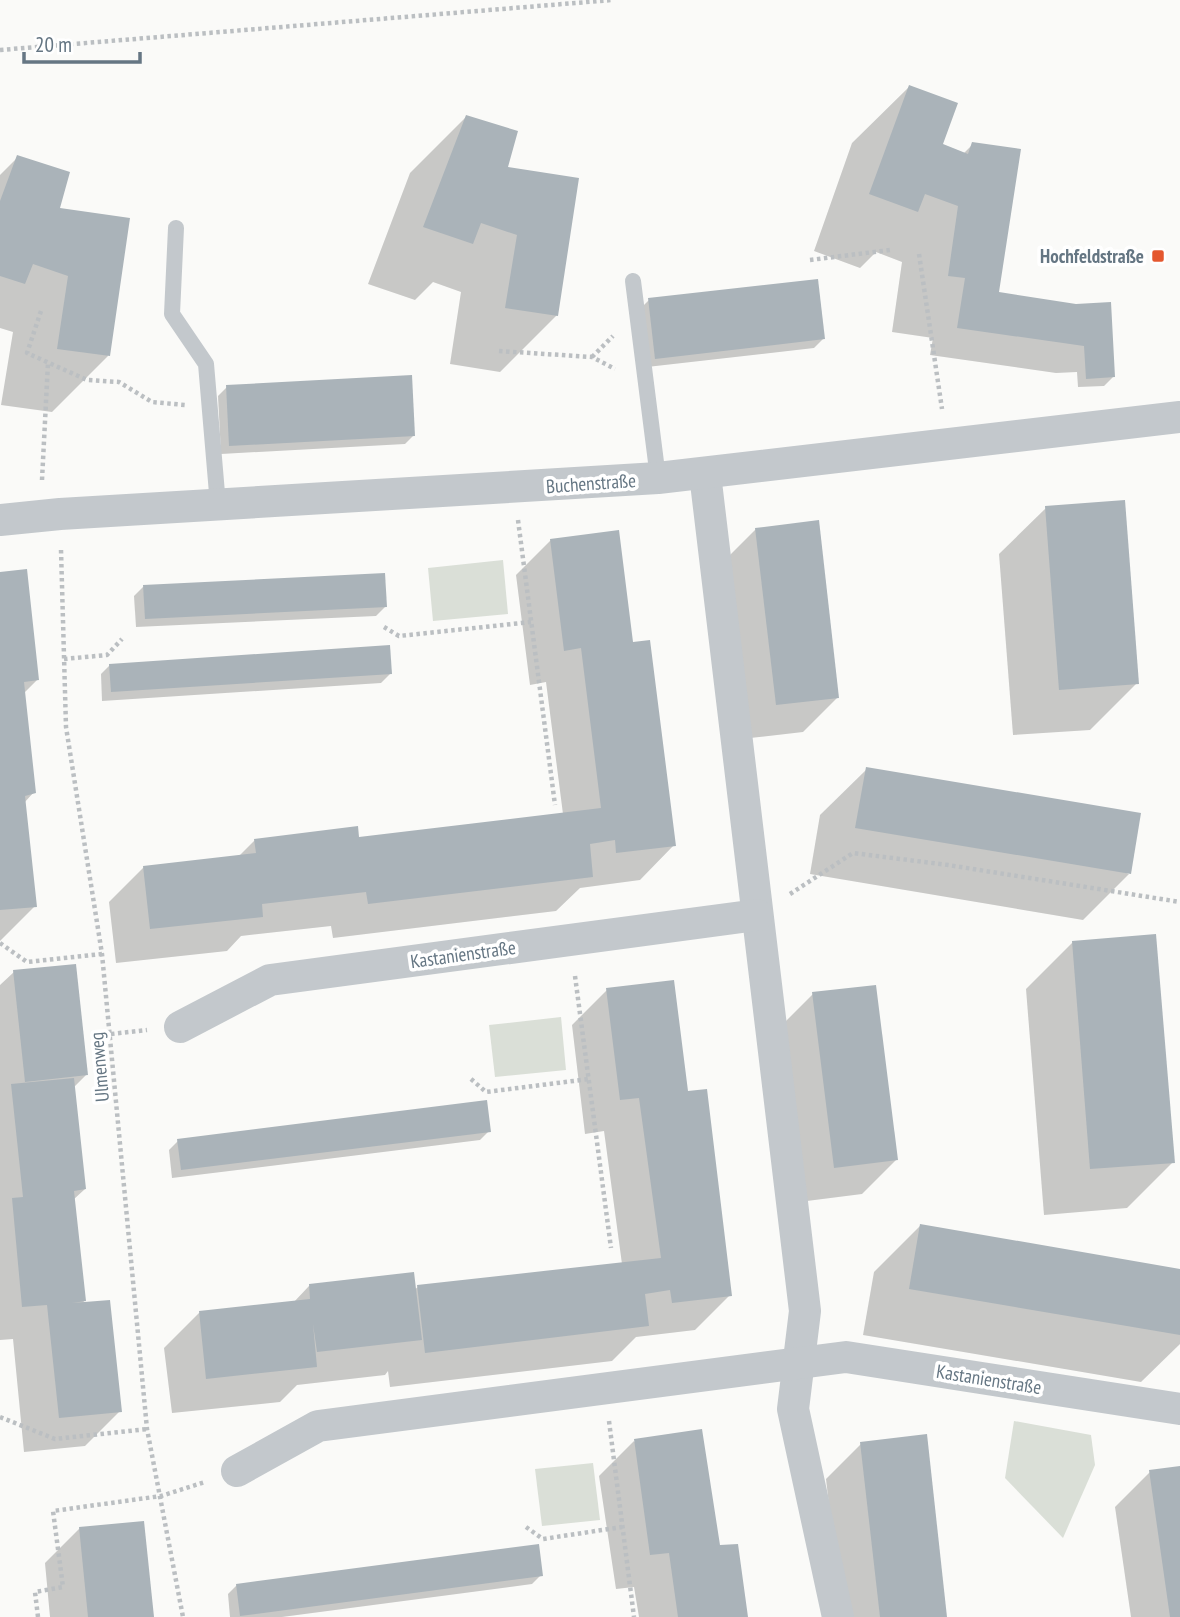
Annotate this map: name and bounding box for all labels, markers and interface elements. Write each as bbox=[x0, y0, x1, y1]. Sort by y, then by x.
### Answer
scale bar bbox=[24, 21, 140, 65]
text: 20 m bbox=[35, 31, 72, 58]
place label: Hochfeldstraße bbox=[1040, 244, 1144, 268]
marker: Hochfeldstraße bbox=[1150, 248, 1166, 264]
street label: Buchenstraße bbox=[545, 468, 637, 498]
street label: Kastanienstraße bbox=[409, 935, 517, 973]
street label: Ulmenweg bbox=[84, 1031, 114, 1103]
street label: Kastanienstraße bbox=[935, 1359, 1043, 1399]

